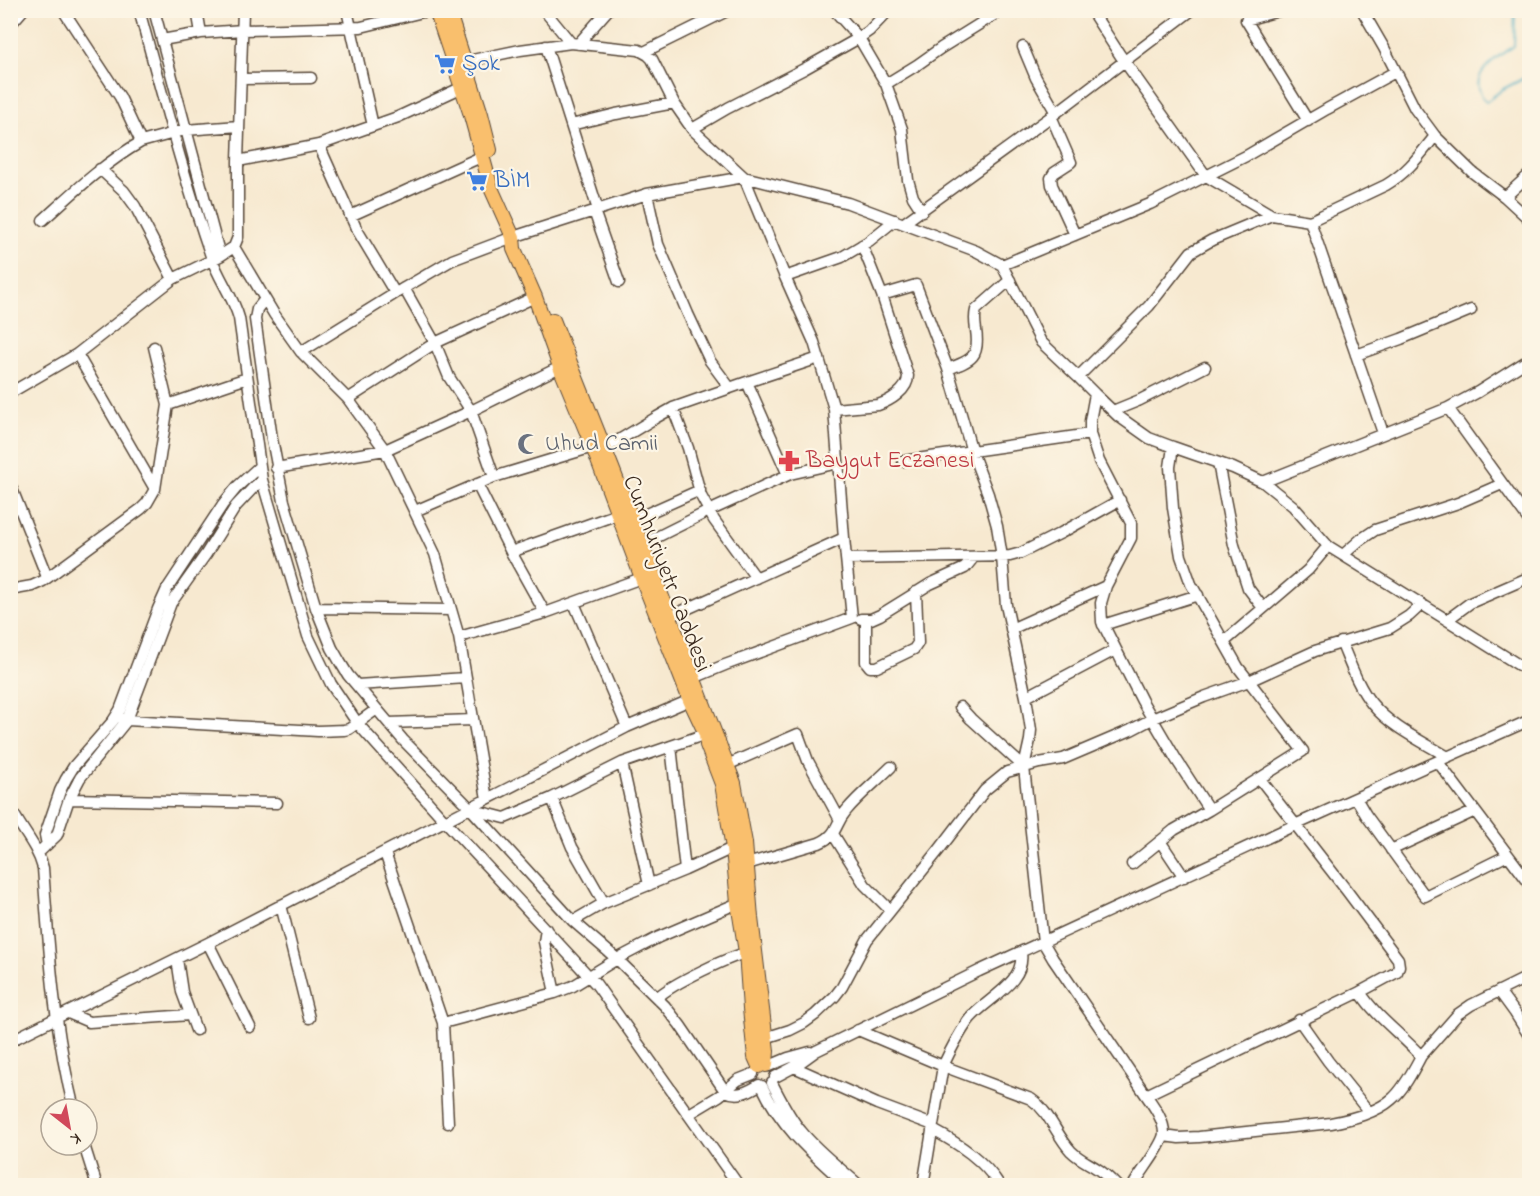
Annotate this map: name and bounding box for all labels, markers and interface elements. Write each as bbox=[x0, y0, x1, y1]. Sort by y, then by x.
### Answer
place label: Şok bbox=[462, 47, 500, 82]
supermarket icon: Şok bbox=[433, 52, 457, 76]
place label: BİM bbox=[493, 164, 530, 199]
supermarket icon: BİM bbox=[465, 169, 489, 193]
place label: Uhud Camii bbox=[545, 427, 658, 462]
mosque icon: Uhud Camii bbox=[516, 432, 540, 456]
place label: Baygut Eczanesi bbox=[805, 444, 974, 480]
pharmacy icon: Baygut Eczanesi bbox=[777, 449, 801, 473]
street label: Cumhuriyetr Caddesi bbox=[611, 471, 720, 678]
north arrow bbox=[39, 1097, 99, 1157]
text: K bbox=[65, 1126, 85, 1151]

